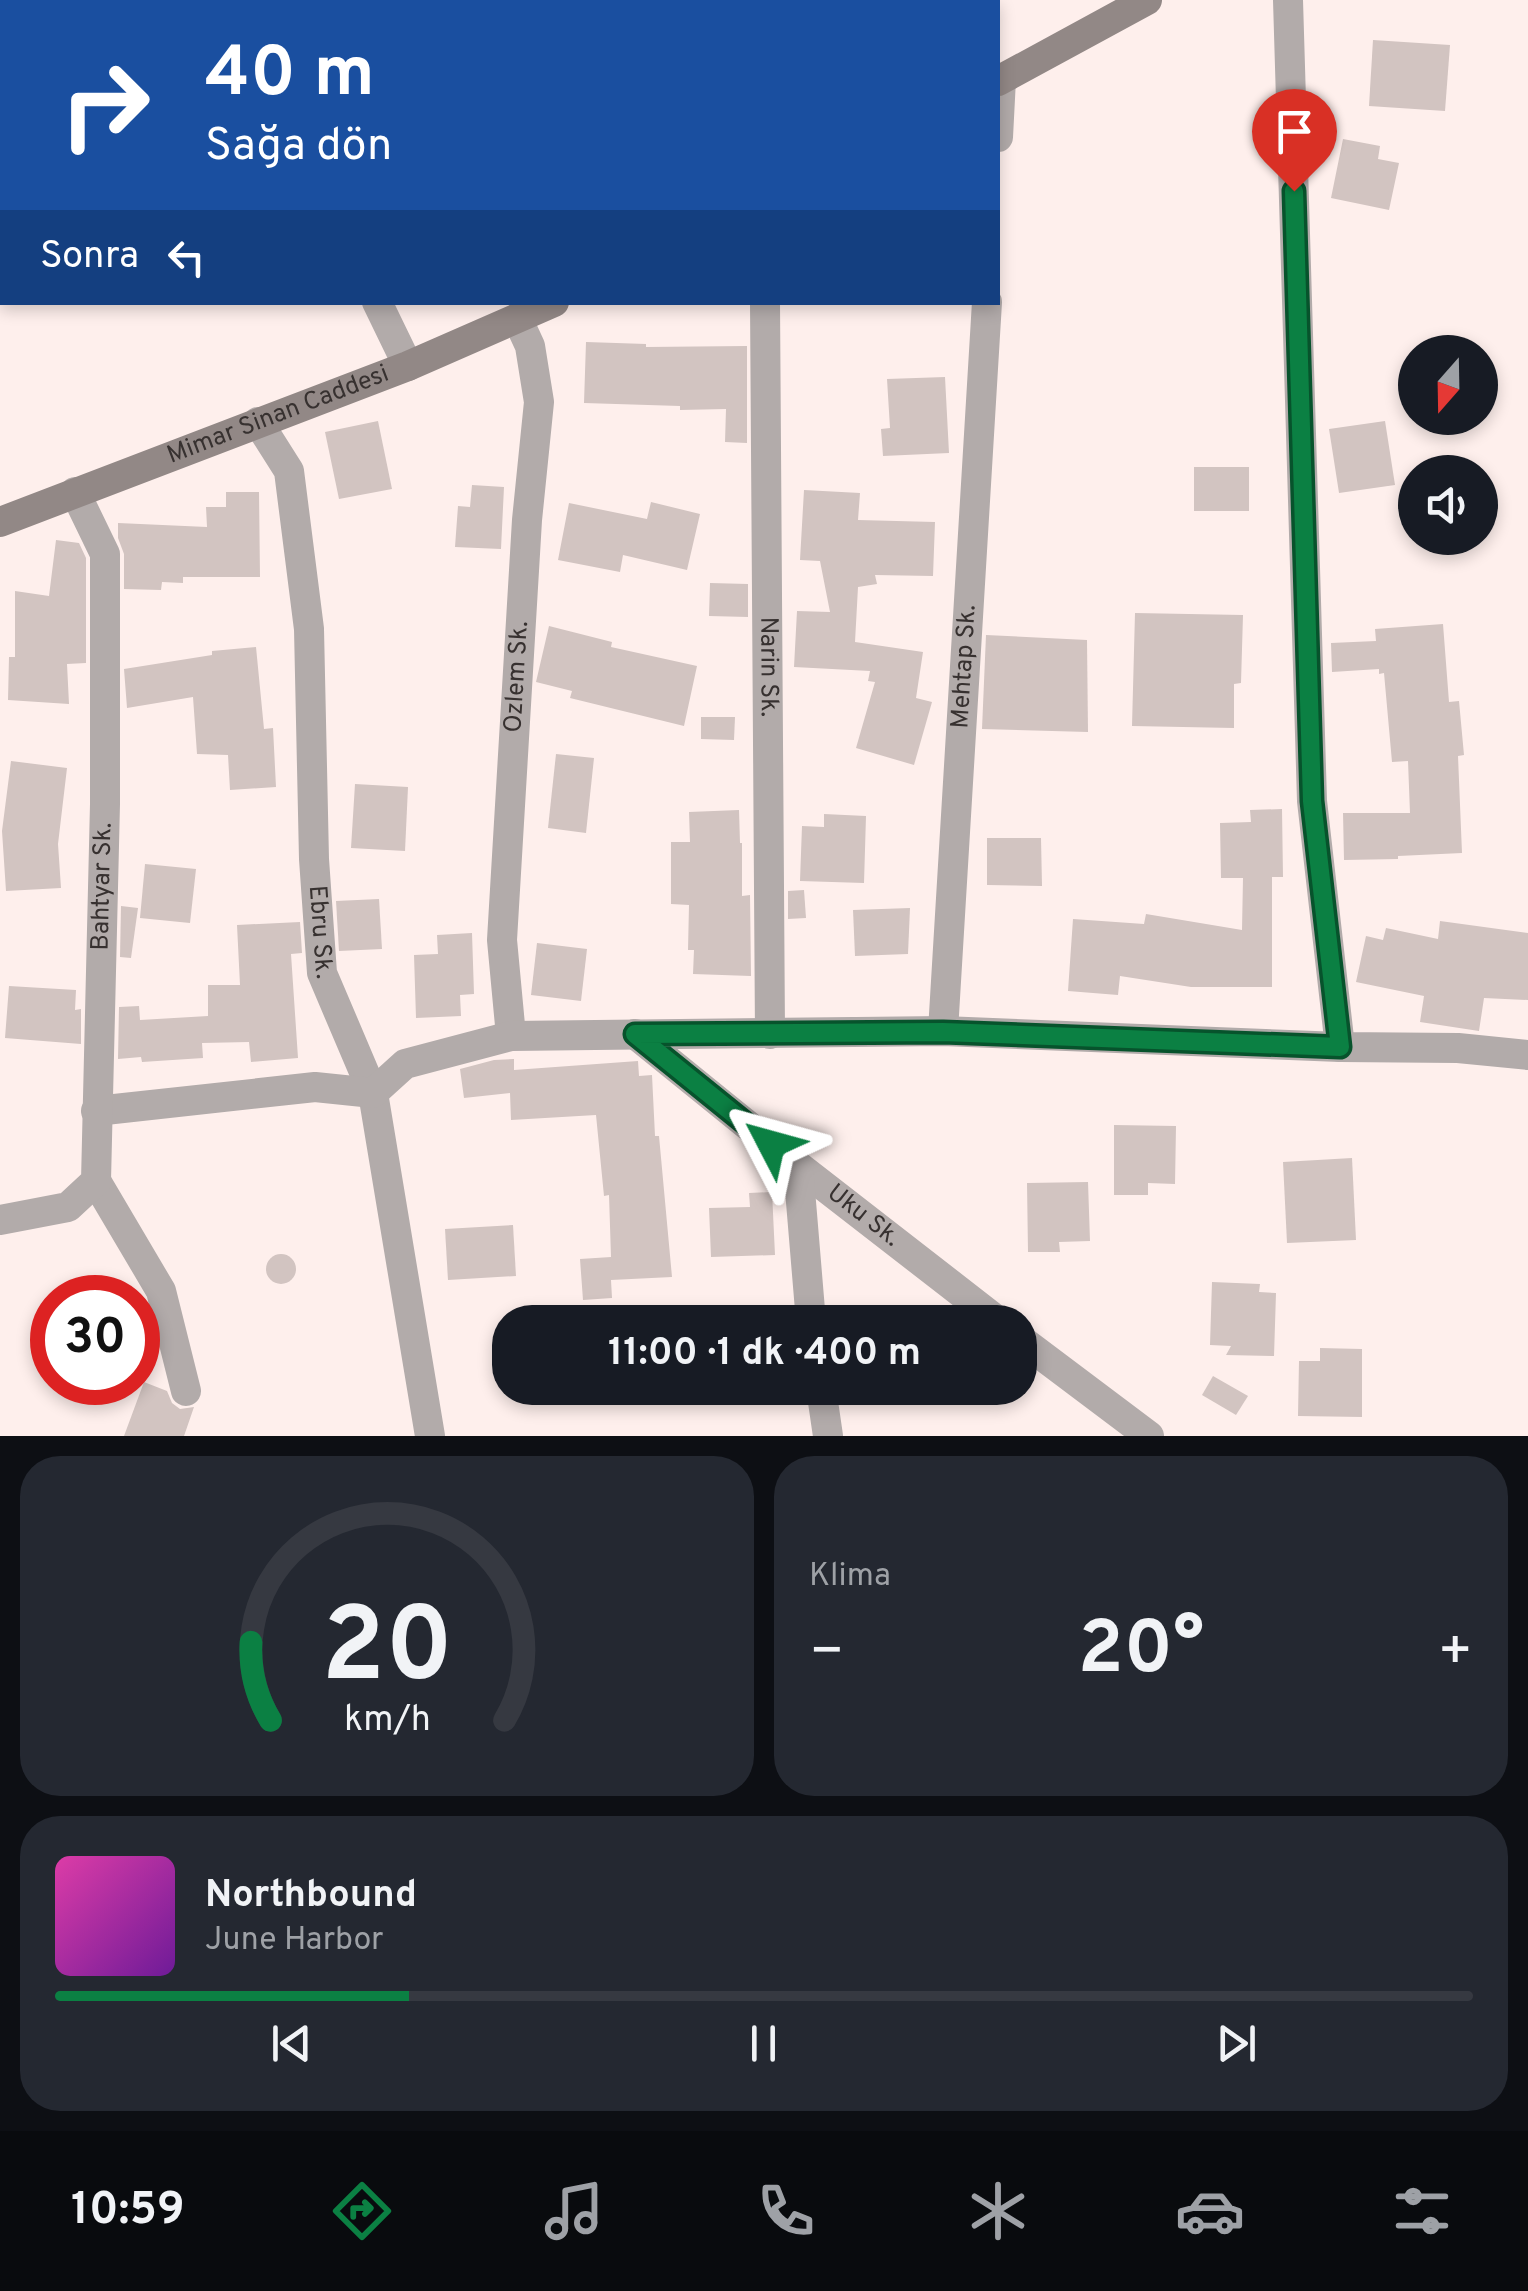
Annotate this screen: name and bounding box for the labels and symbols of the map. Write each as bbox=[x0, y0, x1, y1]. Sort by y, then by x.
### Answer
pin bbox=[1252, 89, 1337, 192]
north arrow bbox=[1398, 335, 1498, 435]
street label: Mimar Sinan Caddesi bbox=[163, 359, 394, 472]
street label: Mehtap Sk. bbox=[945, 604, 985, 730]
street label: Narin Sk. bbox=[751, 617, 784, 717]
street label: Ozlem Sk. bbox=[498, 620, 537, 734]
street label: Bahtyar Sk. bbox=[86, 822, 121, 951]
street label: Ebru Sk. bbox=[300, 884, 339, 984]
position arrow bbox=[719, 1092, 823, 1196]
street label: Uku Sk. bbox=[820, 1178, 906, 1255]
speed limit sign: 30 bbox=[30, 1275, 160, 1405]

